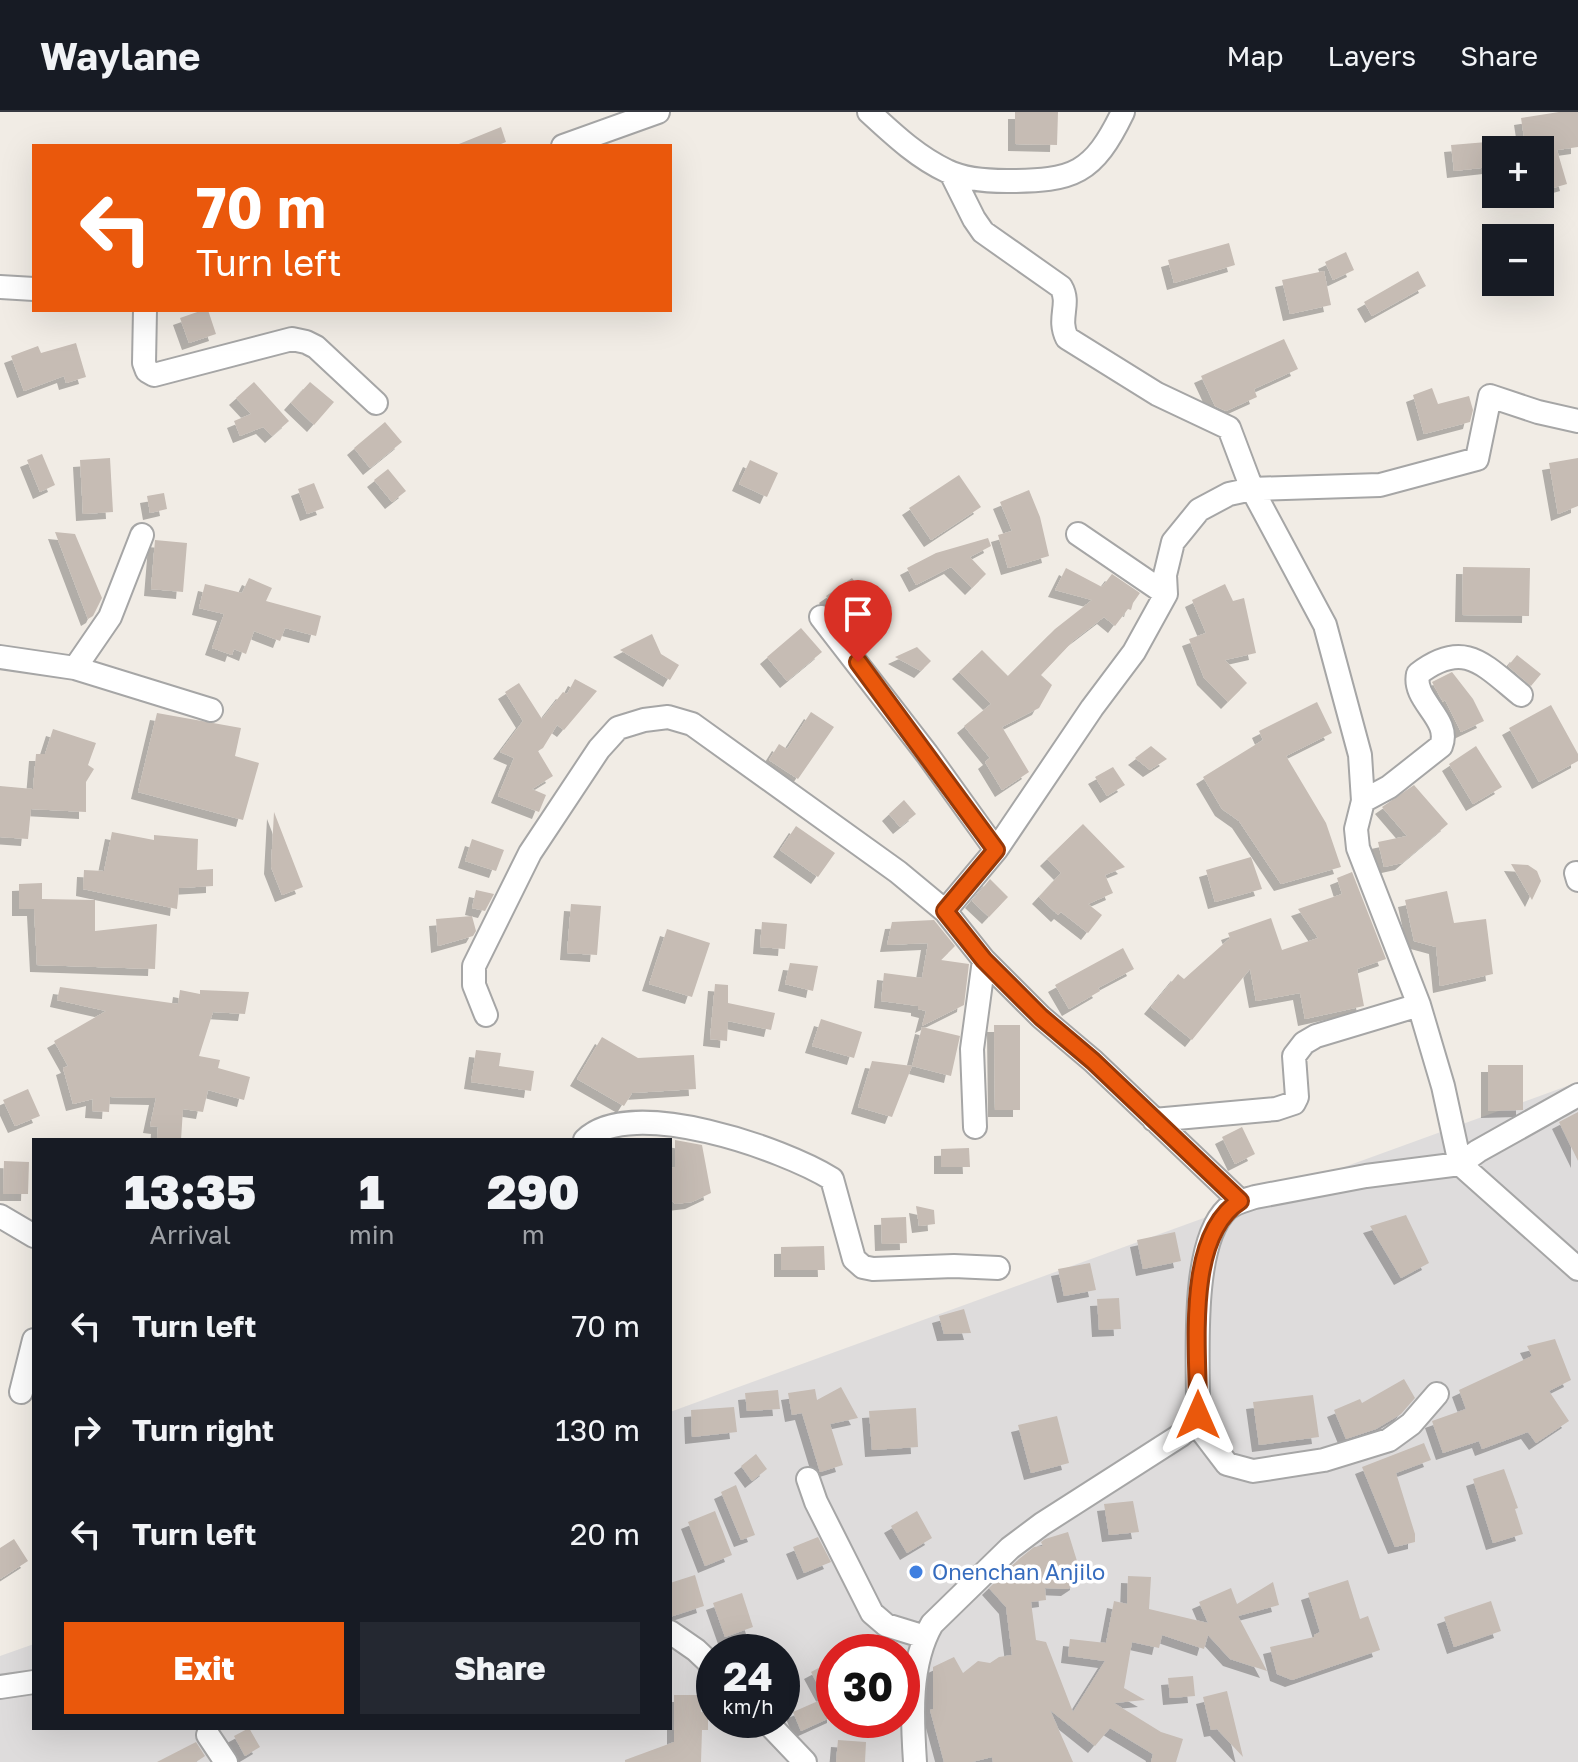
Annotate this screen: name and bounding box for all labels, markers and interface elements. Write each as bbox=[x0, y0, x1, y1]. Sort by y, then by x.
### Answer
text: Waylane bbox=[40, 33, 201, 78]
text: Map bbox=[1226, 39, 1284, 72]
text: Layers bbox=[1328, 39, 1416, 72]
text: Share bbox=[1460, 39, 1538, 72]
map controls bbox=[1482, 136, 1554, 296]
button: + bbox=[1482, 136, 1554, 208]
text: 70 m bbox=[196, 173, 326, 240]
icon: left bbox=[64, 176, 168, 280]
button: − bbox=[1482, 224, 1554, 296]
text: Turn left bbox=[196, 241, 342, 284]
pin bbox=[824, 580, 892, 662]
icon: arrive bbox=[836, 592, 880, 636]
text: 13:35 bbox=[124, 1162, 256, 1220]
text: 1 bbox=[359, 1162, 384, 1220]
text: 290 bbox=[487, 1162, 580, 1220]
text: Arrival bbox=[150, 1219, 231, 1250]
text: min bbox=[349, 1219, 395, 1250]
text: m bbox=[522, 1219, 545, 1250]
icon: left bbox=[64, 1304, 108, 1348]
text: Turn left bbox=[132, 1308, 257, 1344]
text: 70 m bbox=[571, 1308, 640, 1344]
position arrow bbox=[1156, 1373, 1240, 1457]
icon: right bbox=[64, 1408, 108, 1452]
text: Turn right bbox=[132, 1412, 274, 1448]
text: 130 m bbox=[555, 1412, 640, 1448]
icon: left bbox=[64, 1512, 108, 1556]
text: Turn left bbox=[132, 1516, 257, 1552]
text: 20 m bbox=[570, 1516, 640, 1552]
place label: Onenchan Anjilo bbox=[932, 1558, 1105, 1585]
marker: Onenchan Anjilo bbox=[907, 1563, 925, 1581]
button: Exit bbox=[64, 1622, 344, 1714]
button: Share bbox=[360, 1622, 640, 1714]
speed limit sign: 30 bbox=[816, 1634, 920, 1738]
text: 24 bbox=[723, 1652, 773, 1700]
text: km/h bbox=[723, 1694, 773, 1718]

